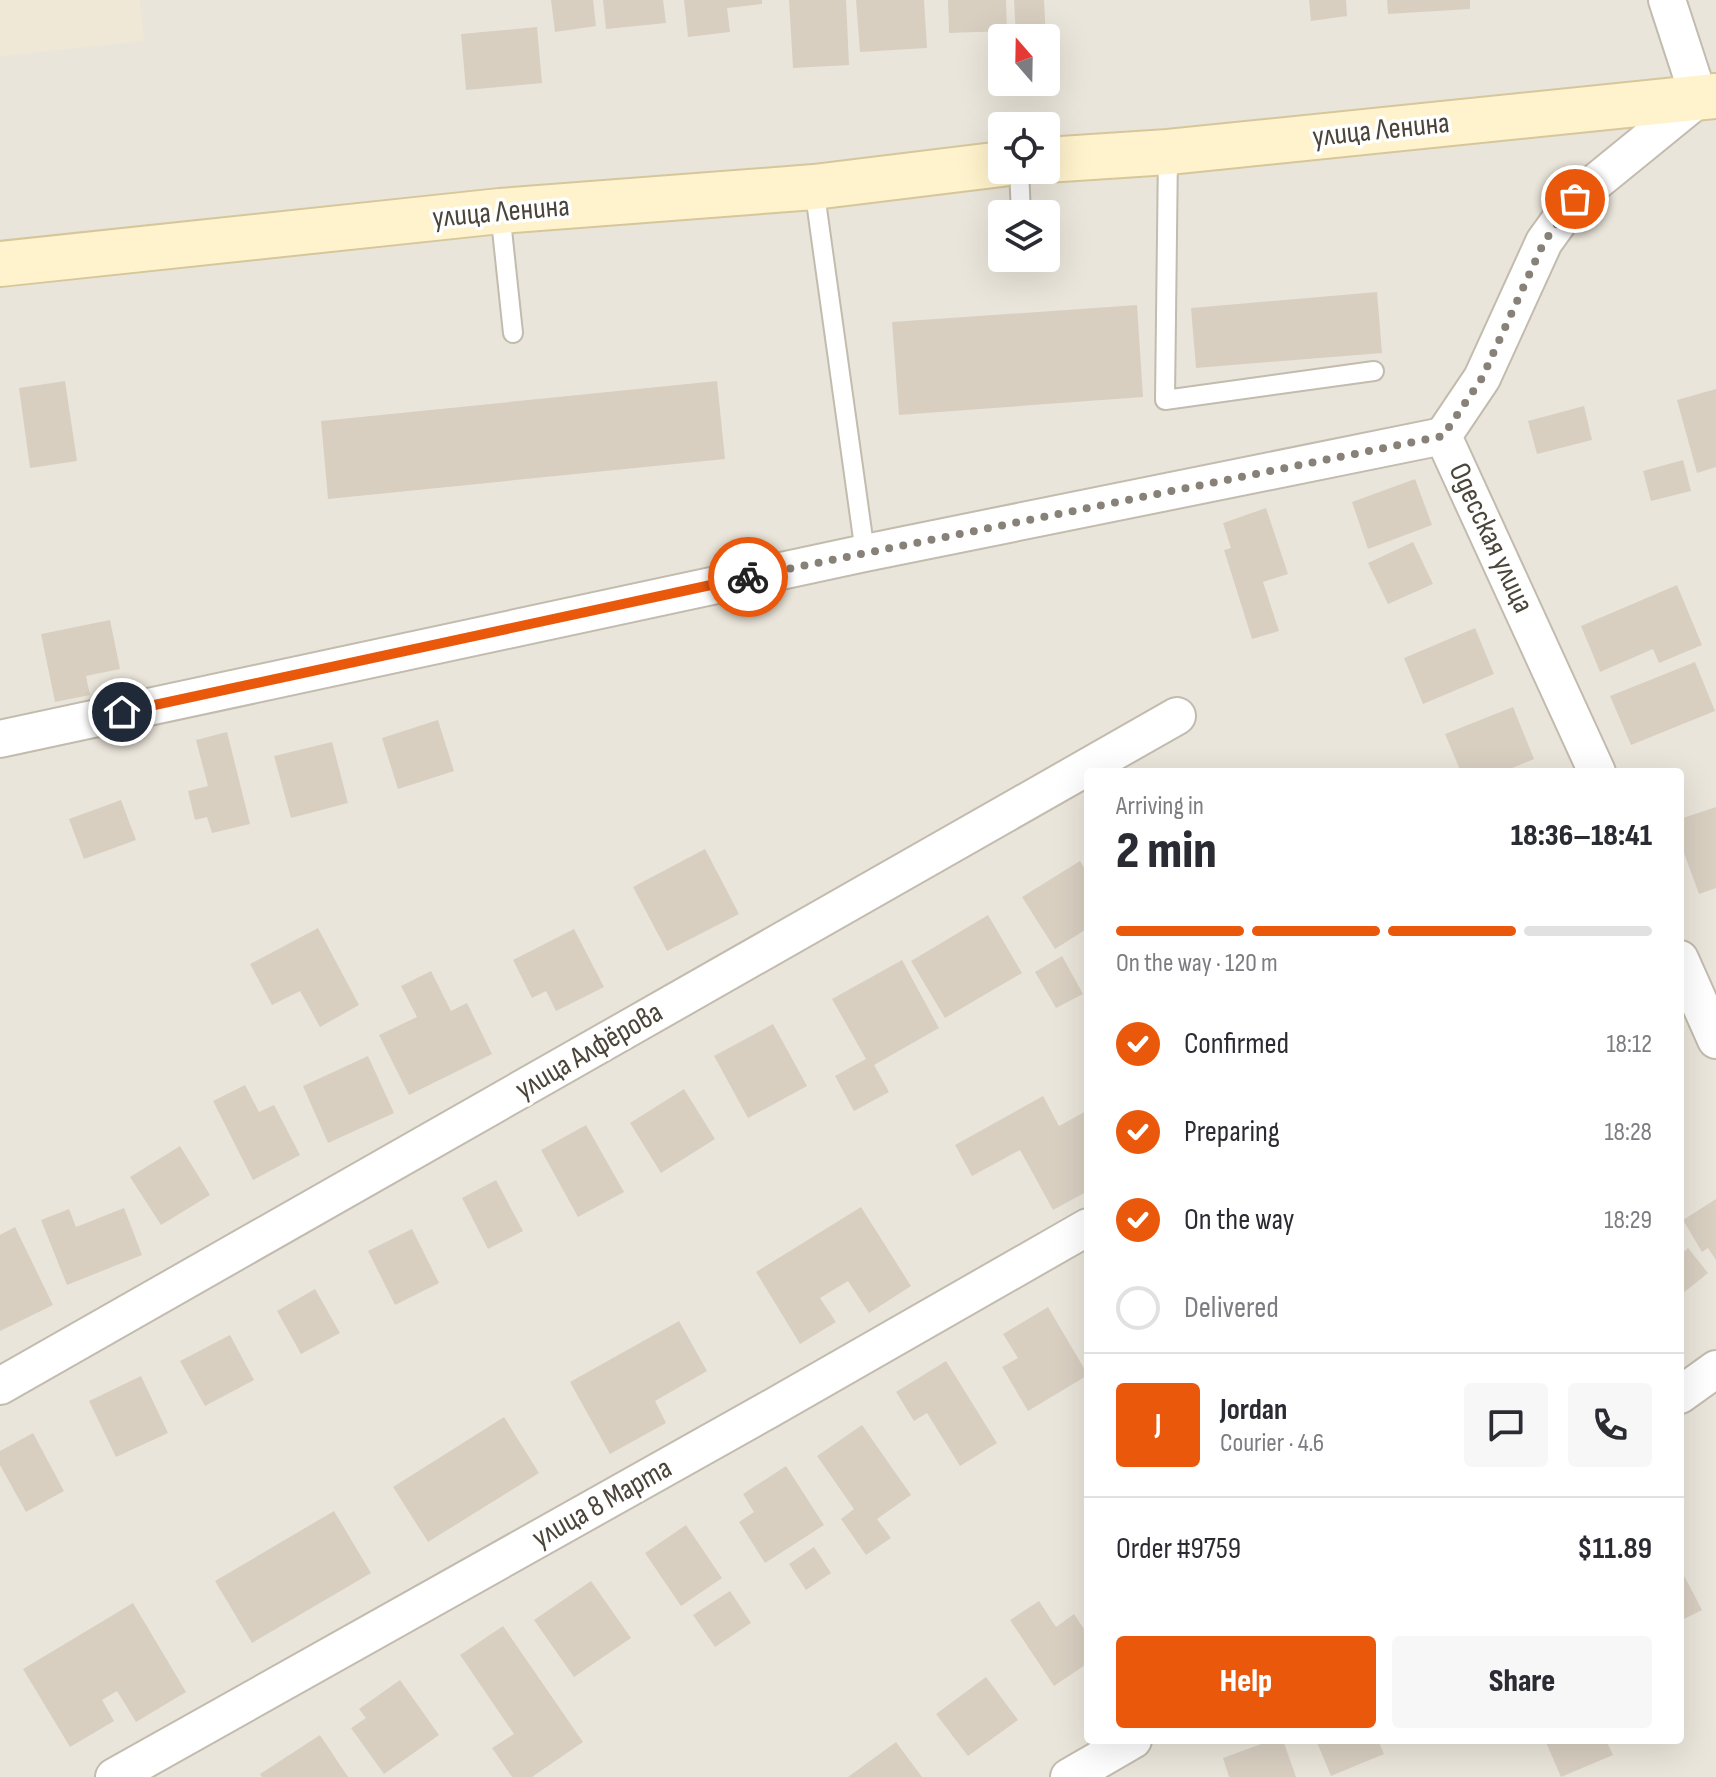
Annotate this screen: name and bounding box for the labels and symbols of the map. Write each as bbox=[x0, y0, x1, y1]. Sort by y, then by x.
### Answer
north arrow bbox=[988, 24, 1060, 96]
street label: улица Ленина bbox=[1311, 105, 1451, 155]
pin bbox=[1541, 165, 1609, 233]
street label: улица Ленина bbox=[431, 188, 571, 236]
street label: Одесская улица bbox=[1441, 457, 1541, 619]
courier bbox=[708, 537, 788, 617]
pin bbox=[88, 678, 156, 746]
street label: улица Алфёрова bbox=[509, 994, 669, 1108]
street label: улица 8 Марта bbox=[526, 1450, 678, 1556]

